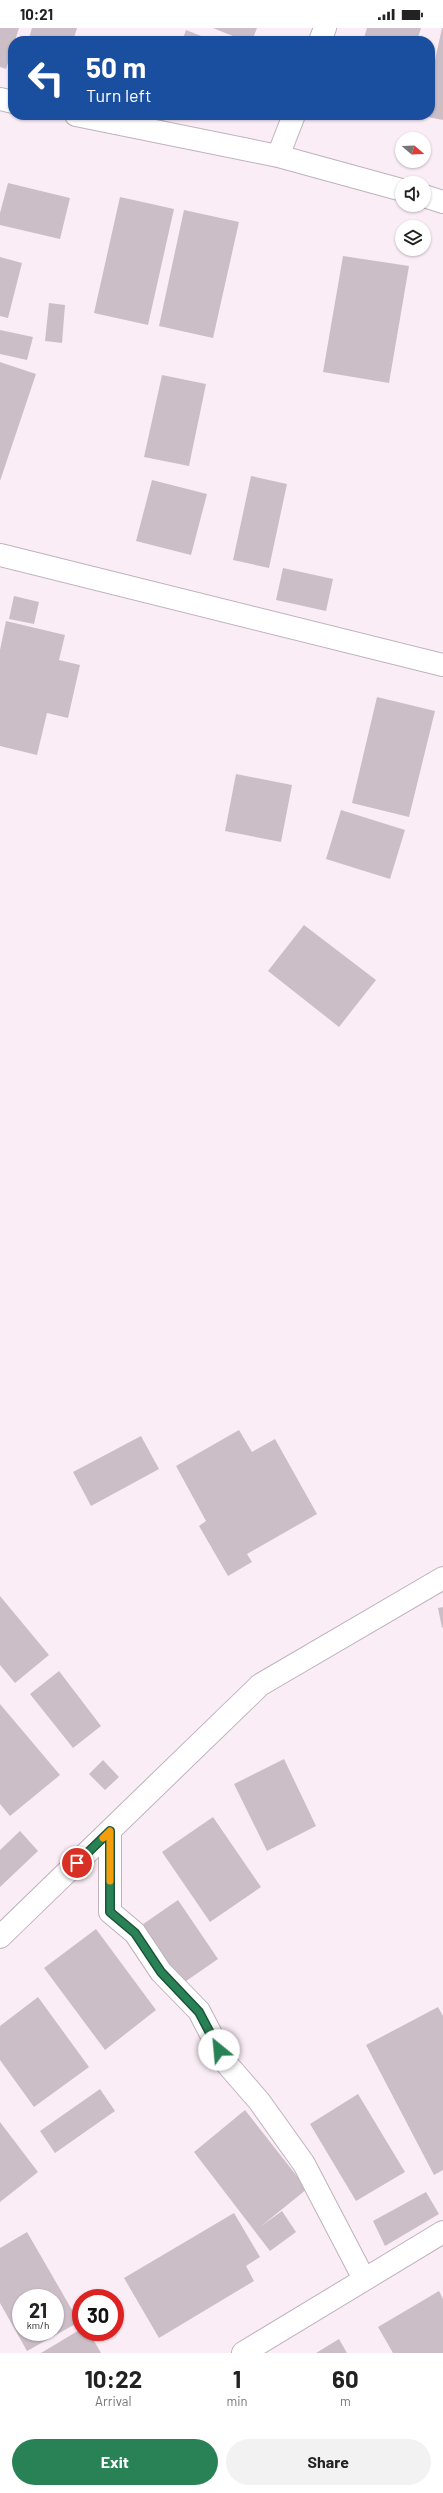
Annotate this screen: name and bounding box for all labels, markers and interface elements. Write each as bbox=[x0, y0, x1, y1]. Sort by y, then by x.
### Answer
text: 10:21 bbox=[20, 5, 53, 23]
text: 50 m bbox=[86, 50, 146, 84]
icon: left bbox=[20, 52, 72, 104]
text: Turn left bbox=[86, 84, 152, 106]
north arrow bbox=[395, 132, 431, 168]
map controls bbox=[395, 132, 431, 256]
button: sound bbox=[395, 176, 431, 212]
button: layers bbox=[395, 220, 431, 256]
pin bbox=[60, 1846, 94, 1880]
icon: arrive bbox=[66, 1852, 88, 1874]
position arrow bbox=[198, 2029, 240, 2071]
speed limit sign: 30 bbox=[72, 2289, 124, 2341]
text: 21 bbox=[29, 2298, 47, 2322]
text: km/h bbox=[27, 2319, 49, 2331]
text: 10:22 bbox=[84, 2364, 142, 2393]
text: 1 bbox=[233, 2364, 241, 2393]
text: 60 bbox=[332, 2364, 359, 2393]
text: Arrival bbox=[95, 2393, 131, 2409]
text: min bbox=[227, 2393, 248, 2409]
text: m bbox=[340, 2393, 351, 2409]
button: Exit bbox=[12, 2439, 218, 2485]
button: Share bbox=[226, 2439, 431, 2485]

